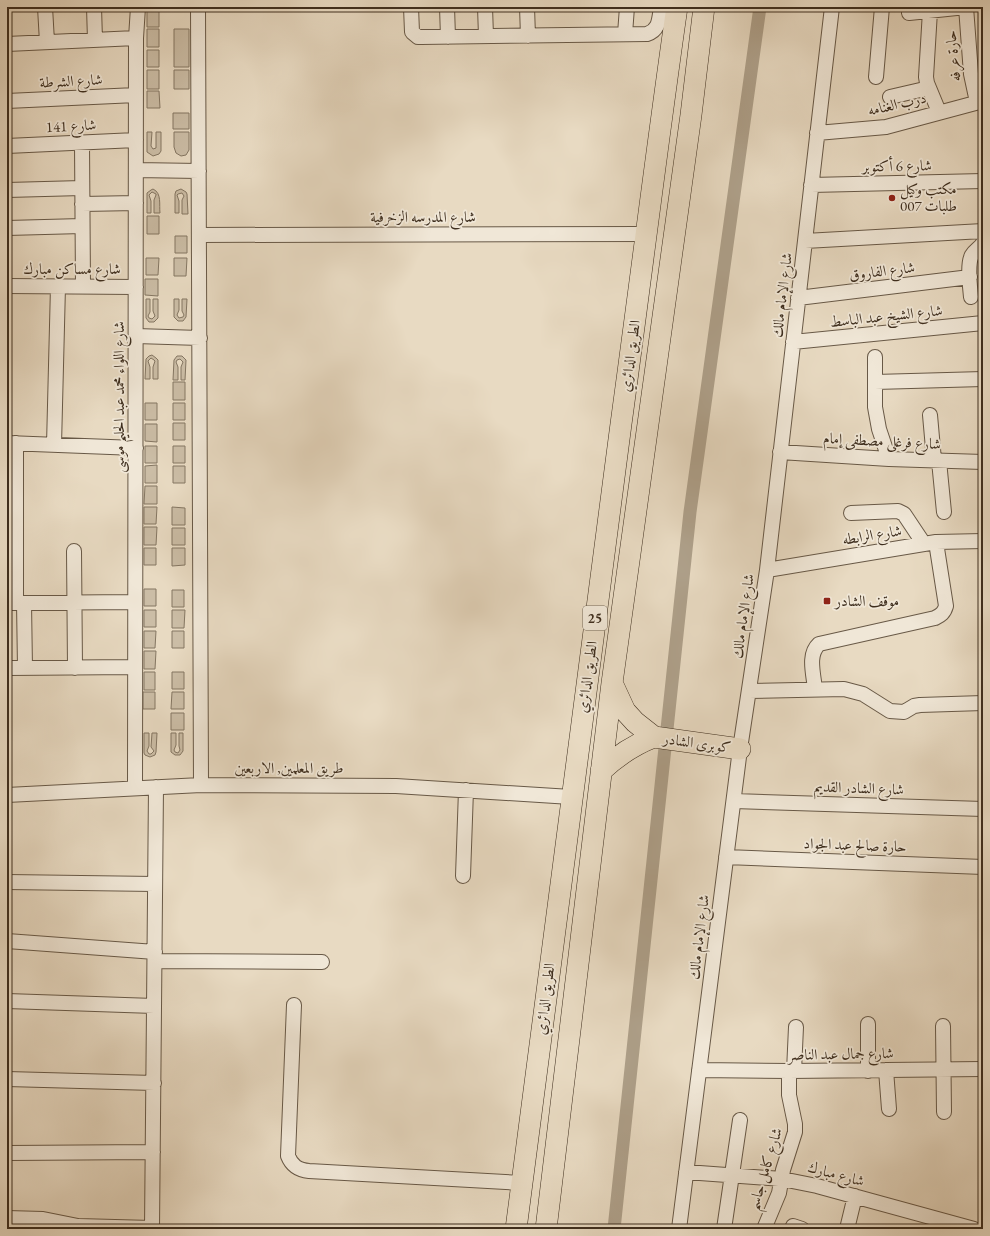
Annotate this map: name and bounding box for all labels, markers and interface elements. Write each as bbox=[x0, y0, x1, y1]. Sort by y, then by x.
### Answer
street label: حارة عرفه bbox=[940, 29, 967, 83]
street label: شارع الشرطة bbox=[39, 69, 103, 96]
street label: درب الغنامه bbox=[866, 88, 928, 119]
street label: شارع 141 bbox=[45, 115, 97, 140]
street label: شارع 6 أكتوبر bbox=[860, 154, 932, 180]
place label: مكتب وكيل طلبات 007 bbox=[900, 179, 957, 215]
marker: مكتب وكيل طلبات 007 bbox=[887, 193, 897, 203]
street label: شارع المدرسه الزخرفية bbox=[370, 207, 476, 230]
street label: شارع الإمام مالك bbox=[767, 251, 800, 339]
street label: شارع الفاروق bbox=[848, 257, 917, 288]
street label: شارع مساكن مبارك bbox=[23, 259, 121, 282]
street label: شارع الشيخ عبد الباسط bbox=[829, 300, 944, 336]
street label: الطريق الدائري bbox=[615, 319, 647, 393]
street label: شارع اللواء محمد عبد الحليم موسى bbox=[109, 321, 134, 473]
street label: شارع فرغلى مصطفى إمام bbox=[822, 428, 942, 457]
street label: شارع الرابطه bbox=[841, 520, 904, 553]
street label: شارع الإمام مالك bbox=[727, 572, 762, 660]
place label: موقف الشادر bbox=[833, 591, 899, 610]
marker: موقف الشادر bbox=[822, 596, 832, 606]
road number: 25 bbox=[583, 606, 607, 630]
street label: الطريق الدائري bbox=[572, 640, 604, 714]
street label: كوبرى الشادر bbox=[660, 728, 732, 757]
street label: طريق المعلمين, الاربعين bbox=[234, 758, 344, 778]
street label: شارع الشادر القديم bbox=[814, 776, 904, 803]
street label: حارة صالح عبد الجواد bbox=[803, 833, 907, 861]
street label: شارع الإمام مالك bbox=[684, 893, 717, 981]
street label: الطريق الدائري bbox=[531, 962, 561, 1036]
street label: شارع جمال عبد الناصر bbox=[786, 1043, 894, 1068]
street label: شارع كامل جاسم bbox=[743, 1125, 792, 1214]
street label: شارع مبارك bbox=[805, 1157, 867, 1194]

